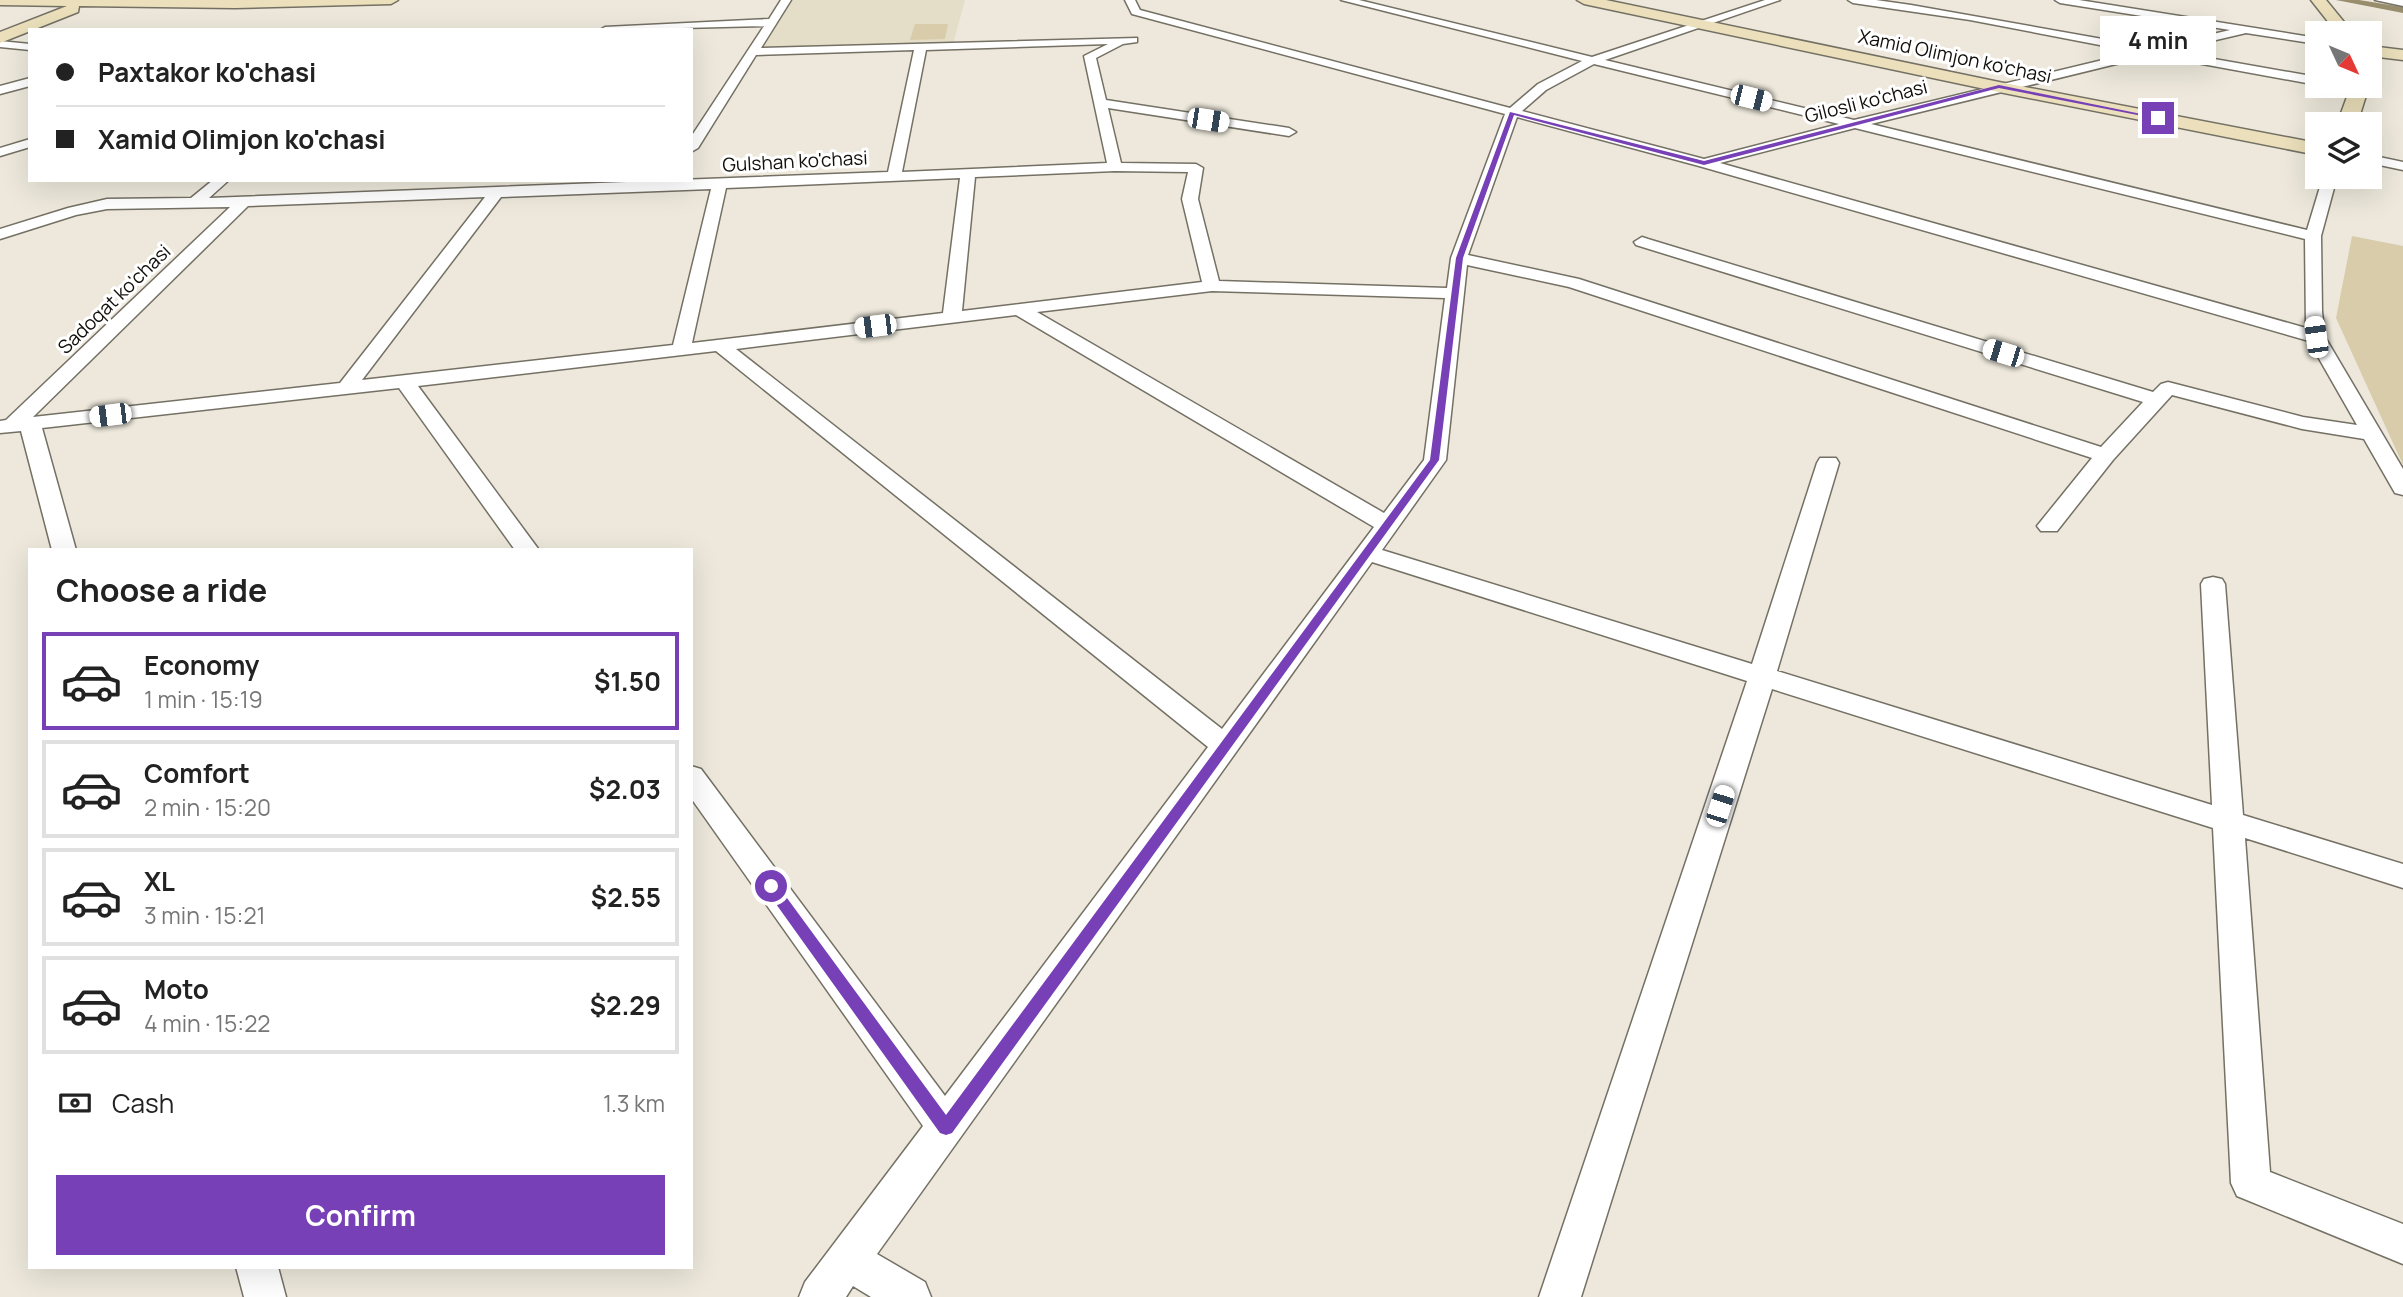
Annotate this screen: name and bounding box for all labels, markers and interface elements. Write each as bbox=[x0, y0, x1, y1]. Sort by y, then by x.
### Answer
callout: 4 min bbox=[2100, 17, 2216, 66]
north arrow bbox=[2305, 21, 2382, 98]
map controls bbox=[2305, 21, 2382, 189]
street label: Xamid Olimjon ko'chasi bbox=[1856, 23, 2054, 89]
text: 4 min bbox=[2128, 24, 2188, 56]
text: Paxtakor ko'chasi bbox=[98, 54, 316, 90]
street label: Gilosli ko'chasi bbox=[1802, 73, 1930, 129]
car bbox=[1729, 83, 1774, 113]
route end bbox=[2142, 102, 2174, 134]
car bbox=[1186, 106, 1231, 134]
button: layers bbox=[2305, 112, 2382, 189]
text: Xamid Olimjon ko'chasi bbox=[98, 121, 386, 157]
street label: Gulshan ko'chasi bbox=[722, 144, 868, 178]
street label: Sadoqat ko'chasi bbox=[52, 238, 176, 360]
car bbox=[853, 313, 898, 339]
car bbox=[2303, 315, 2330, 359]
car bbox=[1980, 337, 2027, 369]
car bbox=[88, 402, 133, 428]
text: Choose a ride bbox=[56, 568, 267, 612]
text: Economy bbox=[144, 647, 259, 683]
icon: car bbox=[60, 650, 123, 713]
text: $1.50 bbox=[594, 663, 661, 699]
text: 1 min · 15:19 bbox=[144, 683, 263, 715]
text: Comfort bbox=[144, 755, 250, 791]
icon: car bbox=[60, 758, 123, 821]
text: $2.03 bbox=[589, 771, 661, 807]
car bbox=[1704, 783, 1737, 829]
text: 2 min · 15:20 bbox=[144, 791, 271, 823]
text: XL bbox=[144, 863, 175, 899]
icon: car bbox=[60, 866, 123, 929]
route start bbox=[755, 870, 787, 902]
text: $2.55 bbox=[591, 879, 661, 915]
text: 3 min · 15:21 bbox=[144, 899, 265, 931]
text: Moto bbox=[144, 971, 209, 1007]
icon: car bbox=[60, 974, 123, 1037]
text: $2.29 bbox=[590, 987, 661, 1023]
text: 4 min · 15:22 bbox=[144, 1007, 270, 1039]
icon: cash bbox=[56, 1084, 94, 1122]
text: Cash bbox=[112, 1085, 174, 1121]
text: 1.3 km bbox=[603, 1087, 665, 1119]
button: Confirm bbox=[56, 1175, 665, 1255]

